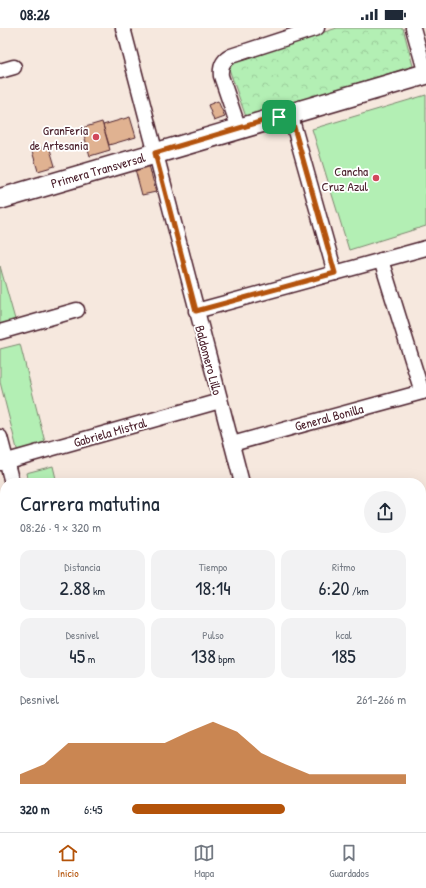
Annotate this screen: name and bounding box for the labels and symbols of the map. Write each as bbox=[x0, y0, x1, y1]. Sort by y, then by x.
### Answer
pin bbox=[262, 100, 296, 134]
place label: GranFería de Artesania bbox=[30, 121, 88, 154]
marker: GranFería de Artesania bbox=[91, 132, 101, 142]
street label: Primera Transversal bbox=[49, 148, 148, 192]
place label: Cancha Cruz Azul bbox=[322, 162, 369, 195]
marker: Cancha Cruz Azul bbox=[371, 173, 381, 183]
street label: Baldomero Lillo bbox=[191, 323, 227, 397]
street label: General Bonilla bbox=[293, 399, 365, 435]
street label: Gabriela Mistral bbox=[71, 413, 149, 451]

